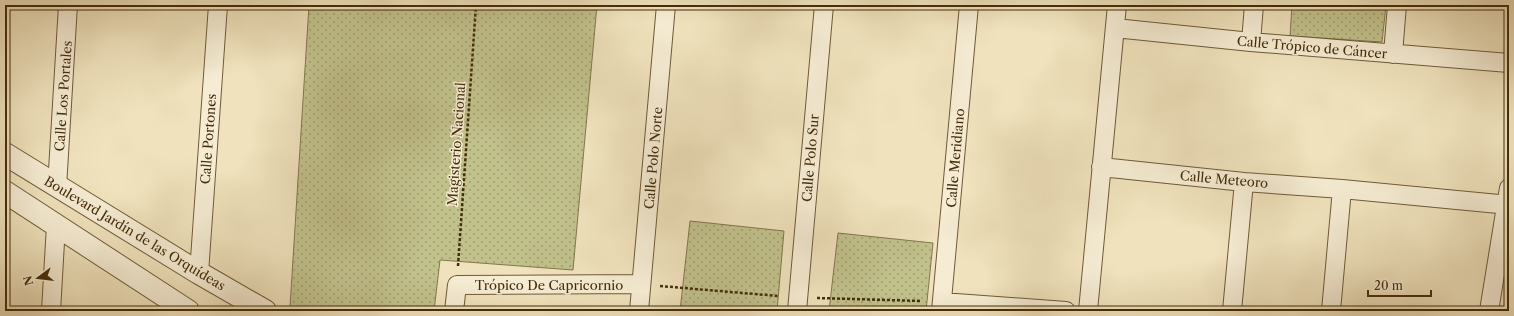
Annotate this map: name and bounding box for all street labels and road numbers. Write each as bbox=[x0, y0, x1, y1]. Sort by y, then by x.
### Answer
street label: Calle Trópico de Cáncer bbox=[1236, 32, 1388, 62]
street label: Calle Los Portales bbox=[51, 40, 75, 152]
street label: Magisterio Nacional bbox=[444, 82, 468, 206]
street label: Calle Portones bbox=[197, 93, 219, 185]
street label: Calle Polo Norte bbox=[641, 106, 665, 210]
street label: Calle Meridiano bbox=[943, 108, 967, 208]
street label: Calle Polo Sur bbox=[798, 113, 822, 203]
street label: Calle Meteoro bbox=[1179, 167, 1269, 191]
street label: Boulevard Jardín de las Orquídeas bbox=[42, 172, 229, 294]
street label: Trópico De Capricornio bbox=[475, 277, 623, 293]

